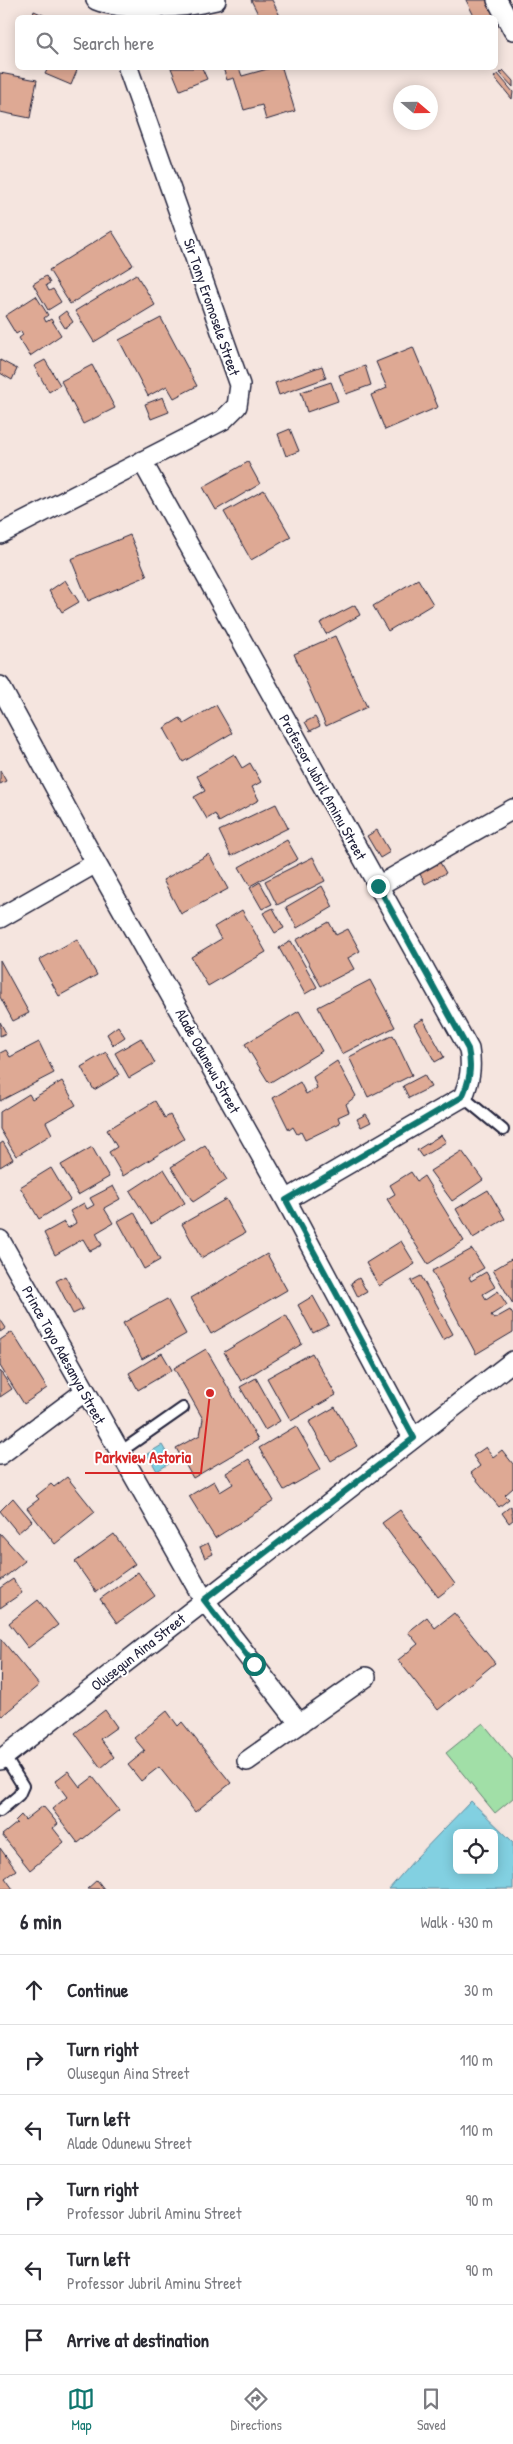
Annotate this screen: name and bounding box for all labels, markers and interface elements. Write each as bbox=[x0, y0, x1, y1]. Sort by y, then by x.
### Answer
search box bbox=[15, 15, 498, 70]
icon: search bbox=[33, 29, 61, 57]
text: Search here bbox=[73, 30, 154, 56]
north arrow bbox=[393, 85, 438, 130]
street label: Sir Tony Eromosele Street bbox=[179, 236, 246, 379]
street label: Professor Jubril Aminu Street bbox=[274, 710, 372, 864]
route end bbox=[367, 875, 390, 898]
street label: Alade Odunewu Street bbox=[171, 1005, 246, 1118]
street label: Prince Tayo Adesanya Street bbox=[17, 1282, 111, 1429]
callout: Parkview Astoria bbox=[85, 1442, 201, 1473]
text: Parkview Astoria bbox=[95, 1446, 192, 1468]
street label: Olusegun Aina Street bbox=[86, 1608, 190, 1696]
route start bbox=[243, 1653, 266, 1676]
map controls bbox=[453, 1829, 498, 1874]
button: locate bbox=[453, 1829, 498, 1874]
text: 6 min bbox=[20, 1907, 62, 1936]
text: Walk · 430 m bbox=[421, 1911, 493, 1933]
icon: ahead bbox=[20, 1976, 48, 2004]
text: Continue bbox=[67, 1977, 128, 2003]
text: 30 m bbox=[464, 1979, 493, 2001]
text: Turn right bbox=[67, 2036, 138, 2062]
icon: right bbox=[20, 2046, 48, 2074]
text: 110 m bbox=[460, 2049, 493, 2071]
text: Olusegun Aina Street bbox=[67, 2062, 189, 2084]
text: Turn left bbox=[67, 2106, 130, 2132]
icon: left bbox=[20, 2116, 48, 2144]
text: 110 m bbox=[460, 2119, 493, 2141]
text: Alade Odunewu Street bbox=[67, 2132, 192, 2154]
text: Turn right bbox=[67, 2176, 138, 2202]
icon: right bbox=[20, 2186, 48, 2214]
text: 90 m bbox=[465, 2189, 493, 2211]
text: Professor Jubril Aminu Street bbox=[67, 2202, 241, 2224]
text: Turn left bbox=[67, 2246, 130, 2272]
icon: left bbox=[20, 2256, 48, 2284]
text: 90 m bbox=[465, 2259, 493, 2281]
text: Professor Jubril Aminu Street bbox=[67, 2272, 241, 2294]
icon: arrive bbox=[20, 2326, 48, 2354]
text: Arrive at destination bbox=[67, 2327, 209, 2353]
tab: Map bbox=[67, 2385, 95, 2434]
tab: Directions bbox=[230, 2385, 282, 2434]
tab: Saved bbox=[417, 2385, 446, 2434]

